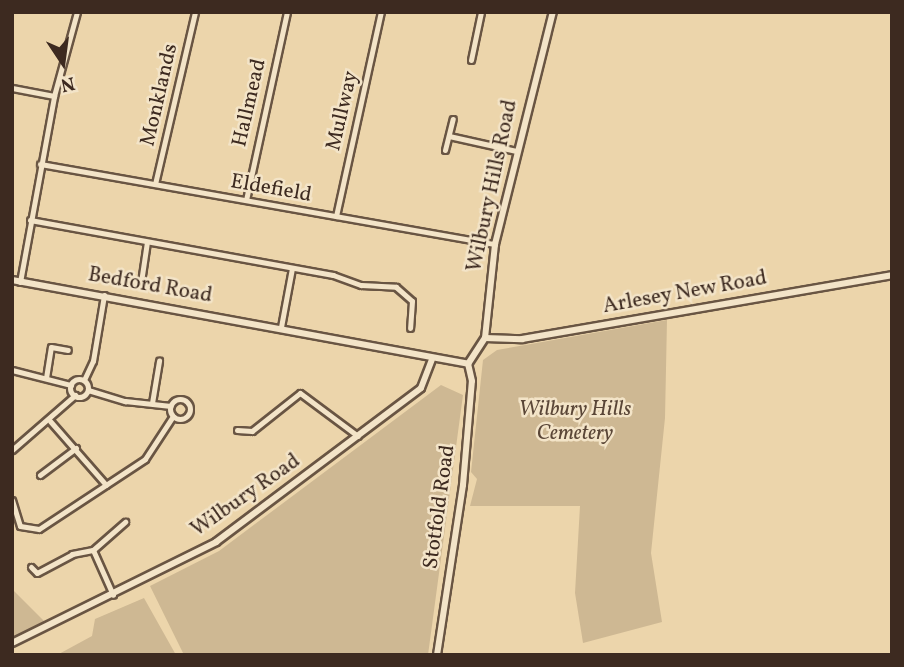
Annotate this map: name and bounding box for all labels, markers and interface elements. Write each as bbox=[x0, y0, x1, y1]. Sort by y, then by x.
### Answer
north arrow bbox=[28, 28, 98, 98]
street label: Monklands bbox=[136, 41, 184, 149]
street label: Hallmead bbox=[228, 56, 272, 150]
text: N bbox=[58, 69, 77, 98]
street label: Mullway bbox=[322, 69, 364, 153]
street label: Wilbury Hills Road bbox=[462, 97, 524, 275]
street label: Eldefield bbox=[228, 169, 314, 209]
street label: Bedford Road bbox=[86, 263, 214, 309]
street label: Arlesey New Road bbox=[600, 266, 770, 320]
park label: Wilbury Hills Cemetery bbox=[519, 397, 631, 447]
street label: Stotfold Road bbox=[419, 443, 461, 571]
street label: Wilbury Road bbox=[186, 449, 306, 543]

